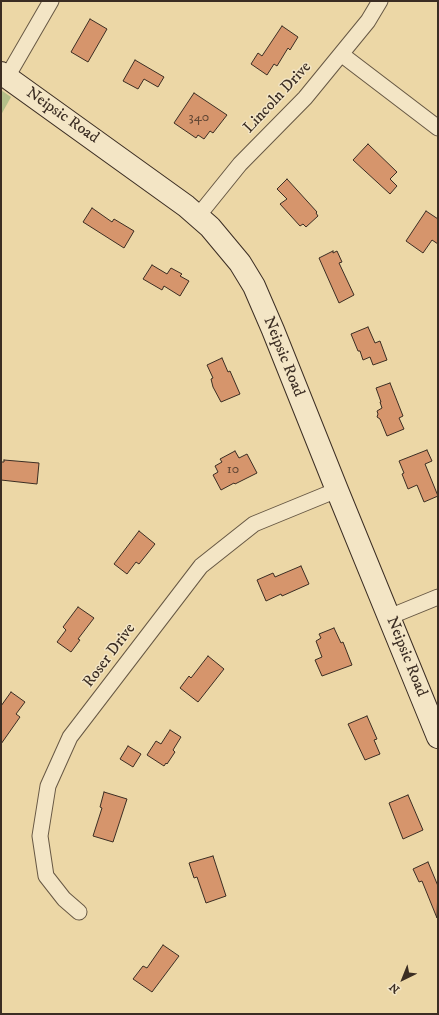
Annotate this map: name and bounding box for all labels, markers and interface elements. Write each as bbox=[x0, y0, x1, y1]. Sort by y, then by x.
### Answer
street label: Lincoln Drive bbox=[240, 58, 316, 138]
street label: Neipsic Road bbox=[22, 84, 102, 148]
house number: 340 bbox=[189, 110, 209, 126]
street label: Neipsic Road bbox=[258, 314, 308, 400]
house number: 10 bbox=[227, 462, 239, 478]
street label: Neipsic Road bbox=[381, 614, 431, 700]
street label: Roser Drive bbox=[80, 620, 140, 692]
north arrow bbox=[383, 959, 423, 999]
text: N bbox=[387, 980, 403, 996]

